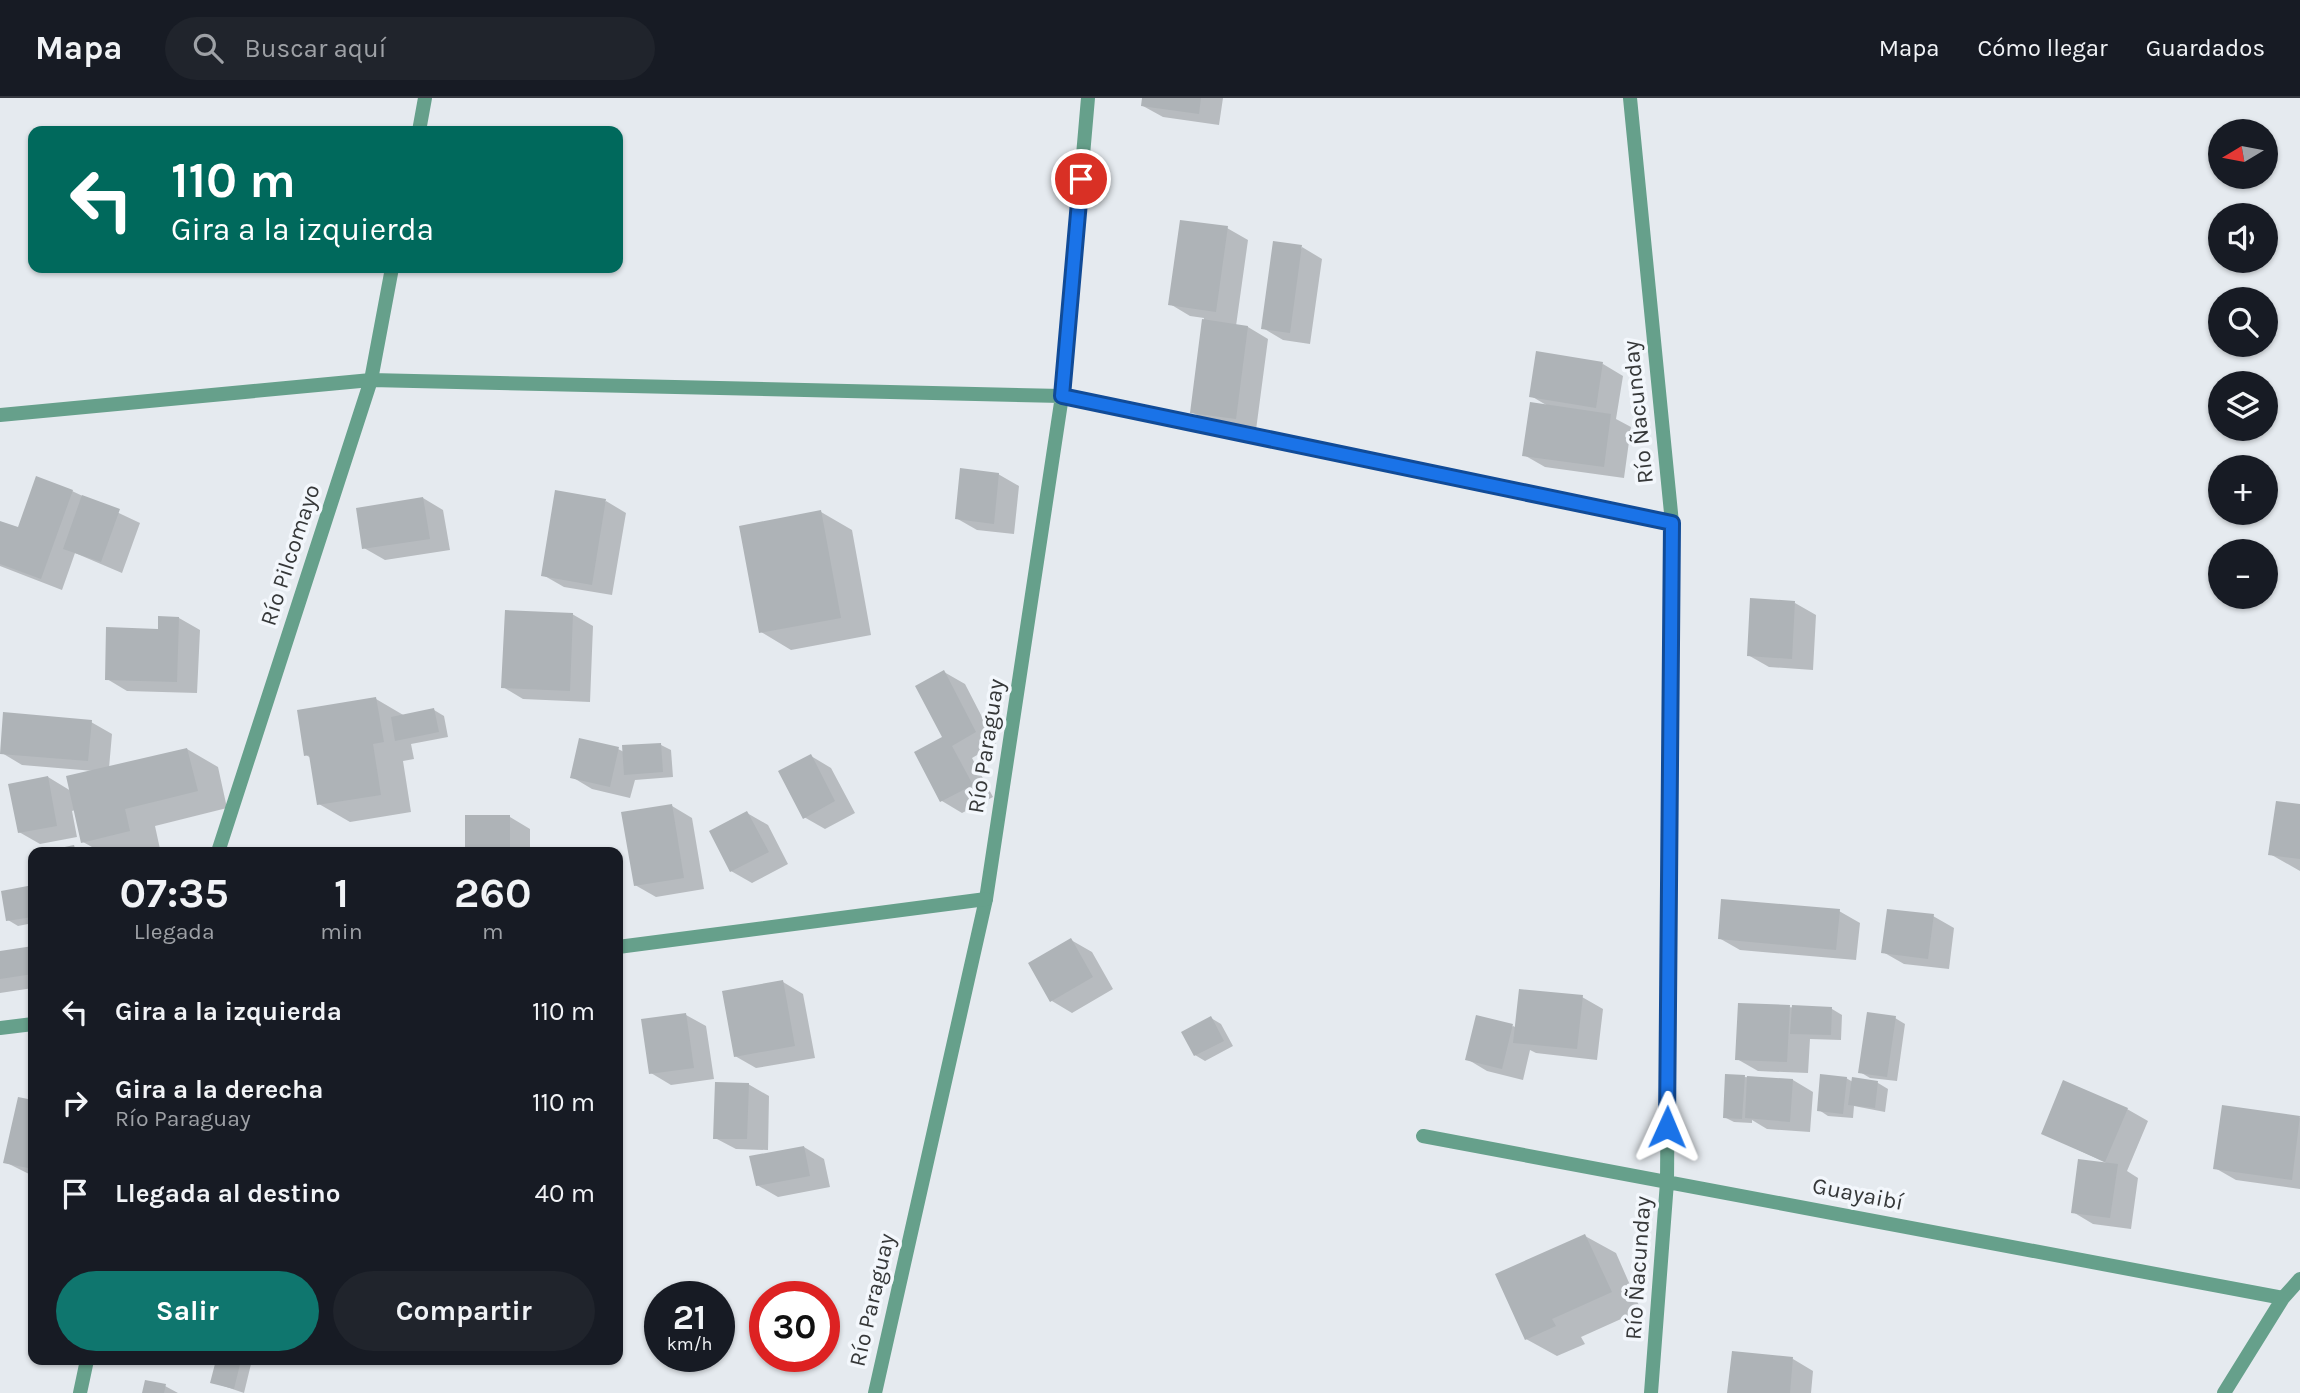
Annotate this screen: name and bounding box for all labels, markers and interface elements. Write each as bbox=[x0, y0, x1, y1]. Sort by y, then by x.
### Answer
search box bbox=[165, 17, 655, 80]
text: Mapa bbox=[35, 29, 123, 67]
icon: search bbox=[189, 29, 227, 67]
text: Buscar aquí bbox=[245, 33, 386, 64]
text: Mapa bbox=[1879, 34, 1939, 62]
text: Cómo llegar bbox=[1977, 34, 2108, 62]
text: Guardados bbox=[2146, 34, 2265, 62]
north arrow bbox=[2208, 119, 2278, 189]
map controls bbox=[2208, 119, 2278, 609]
pin bbox=[1051, 149, 1111, 209]
text: 110 m bbox=[171, 152, 296, 209]
icon: left bbox=[56, 154, 147, 245]
icon: arrive bbox=[1062, 160, 1100, 198]
button: sound bbox=[2208, 203, 2278, 273]
text: Gira a la izquierda bbox=[171, 211, 434, 248]
button: search bbox=[2208, 287, 2278, 357]
street label: Río Ñacunday bbox=[1617, 339, 1659, 485]
button: layers bbox=[2208, 371, 2278, 441]
button: + bbox=[2208, 455, 2278, 525]
street label: Río Pilcomayo bbox=[254, 481, 326, 629]
button: − bbox=[2208, 539, 2278, 609]
street label: Río Paraguay bbox=[962, 677, 1010, 815]
text: 07:35 bbox=[119, 868, 229, 918]
text: 1 bbox=[334, 868, 349, 918]
text: 260 bbox=[454, 868, 532, 918]
text: Llegada bbox=[134, 918, 215, 945]
text: min bbox=[320, 918, 363, 945]
text: m bbox=[482, 918, 504, 945]
icon: left bbox=[56, 993, 94, 1031]
text: Gira a la izquierda bbox=[115, 996, 342, 1027]
text: 110 m bbox=[532, 996, 595, 1027]
text: Gira a la derecha bbox=[115, 1074, 324, 1105]
icon: right bbox=[56, 1084, 94, 1122]
text: 110 m bbox=[532, 1087, 595, 1118]
position arrow bbox=[1630, 1090, 1704, 1164]
text: Río Paraguay bbox=[115, 1105, 251, 1132]
street label: Guayaibí bbox=[1810, 1172, 1906, 1216]
icon: arrive bbox=[56, 1175, 94, 1213]
text: Llegada al destino bbox=[115, 1178, 341, 1209]
text: 40 m bbox=[535, 1178, 595, 1209]
street label: Río Ñacunday bbox=[1620, 1195, 1657, 1341]
street label: Río Paraguay bbox=[844, 1231, 900, 1369]
button: Salir bbox=[56, 1271, 319, 1351]
button: Compartir bbox=[333, 1271, 595, 1351]
speed limit sign: 30 bbox=[749, 1281, 840, 1372]
text: 21 bbox=[673, 1297, 706, 1338]
text: km/h bbox=[667, 1333, 712, 1355]

